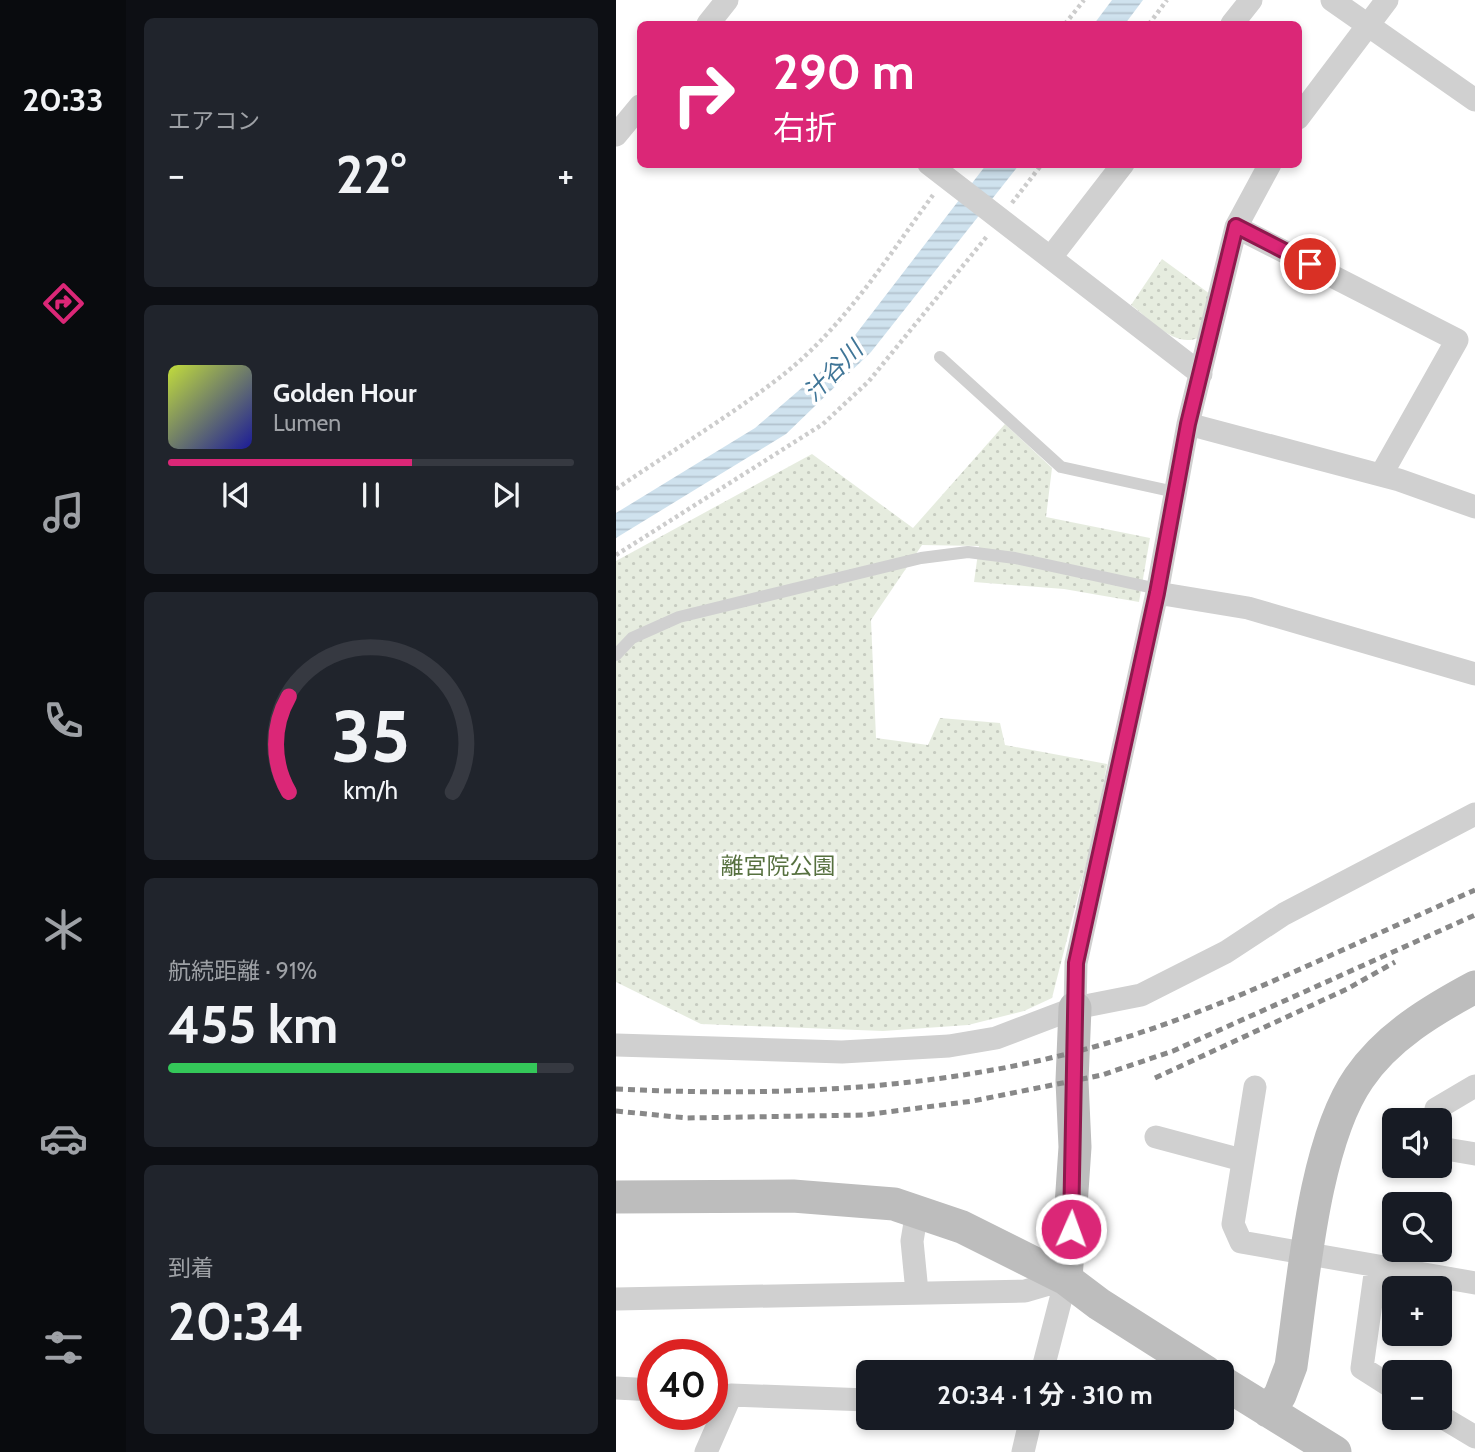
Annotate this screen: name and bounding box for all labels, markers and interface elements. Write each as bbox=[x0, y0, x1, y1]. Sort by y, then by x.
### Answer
text: 290 m bbox=[773, 42, 915, 101]
icon: right bbox=[658, 49, 749, 140]
text: 20:33 bbox=[22, 80, 104, 119]
text: エアコン bbox=[168, 107, 260, 135]
text: 右折 bbox=[773, 108, 837, 147]
text: 22° bbox=[336, 143, 406, 206]
text: − bbox=[168, 151, 185, 198]
text: + bbox=[557, 151, 574, 198]
pin bbox=[1280, 234, 1340, 294]
icon: arrive bbox=[1291, 245, 1329, 283]
icon: directions bbox=[39, 279, 88, 328]
water label: 汁谷川 bbox=[798, 333, 871, 407]
text: Golden Hour bbox=[273, 377, 416, 409]
text: Lumen bbox=[273, 409, 341, 437]
icon: previous bbox=[217, 476, 255, 514]
icon: pause bbox=[352, 476, 390, 514]
icon: next bbox=[487, 476, 525, 514]
icon: music bbox=[39, 488, 88, 537]
text: 35 bbox=[332, 692, 410, 780]
icon: phone bbox=[39, 696, 88, 745]
text: km/h bbox=[344, 775, 398, 805]
park label: 離宮院公園 bbox=[721, 852, 836, 880]
icon: climate bbox=[39, 905, 88, 954]
text: 航続距離 · 91% bbox=[168, 957, 317, 985]
text: 455 km bbox=[168, 993, 338, 1056]
map controls bbox=[1382, 1108, 1452, 1430]
button: sound bbox=[1382, 1108, 1452, 1178]
icon: car bbox=[39, 1114, 88, 1163]
position arrow bbox=[1034, 1192, 1108, 1266]
button: search bbox=[1382, 1192, 1452, 1262]
text: 到着 bbox=[168, 1254, 214, 1282]
button: + bbox=[1382, 1276, 1452, 1346]
text: 20:34 bbox=[168, 1290, 304, 1353]
icon: filters bbox=[39, 1323, 88, 1372]
speed limit sign: 40 bbox=[637, 1339, 728, 1430]
button: − bbox=[1382, 1360, 1452, 1430]
text: 20:34 · 1 分 · 310 m bbox=[937, 1379, 1153, 1411]

